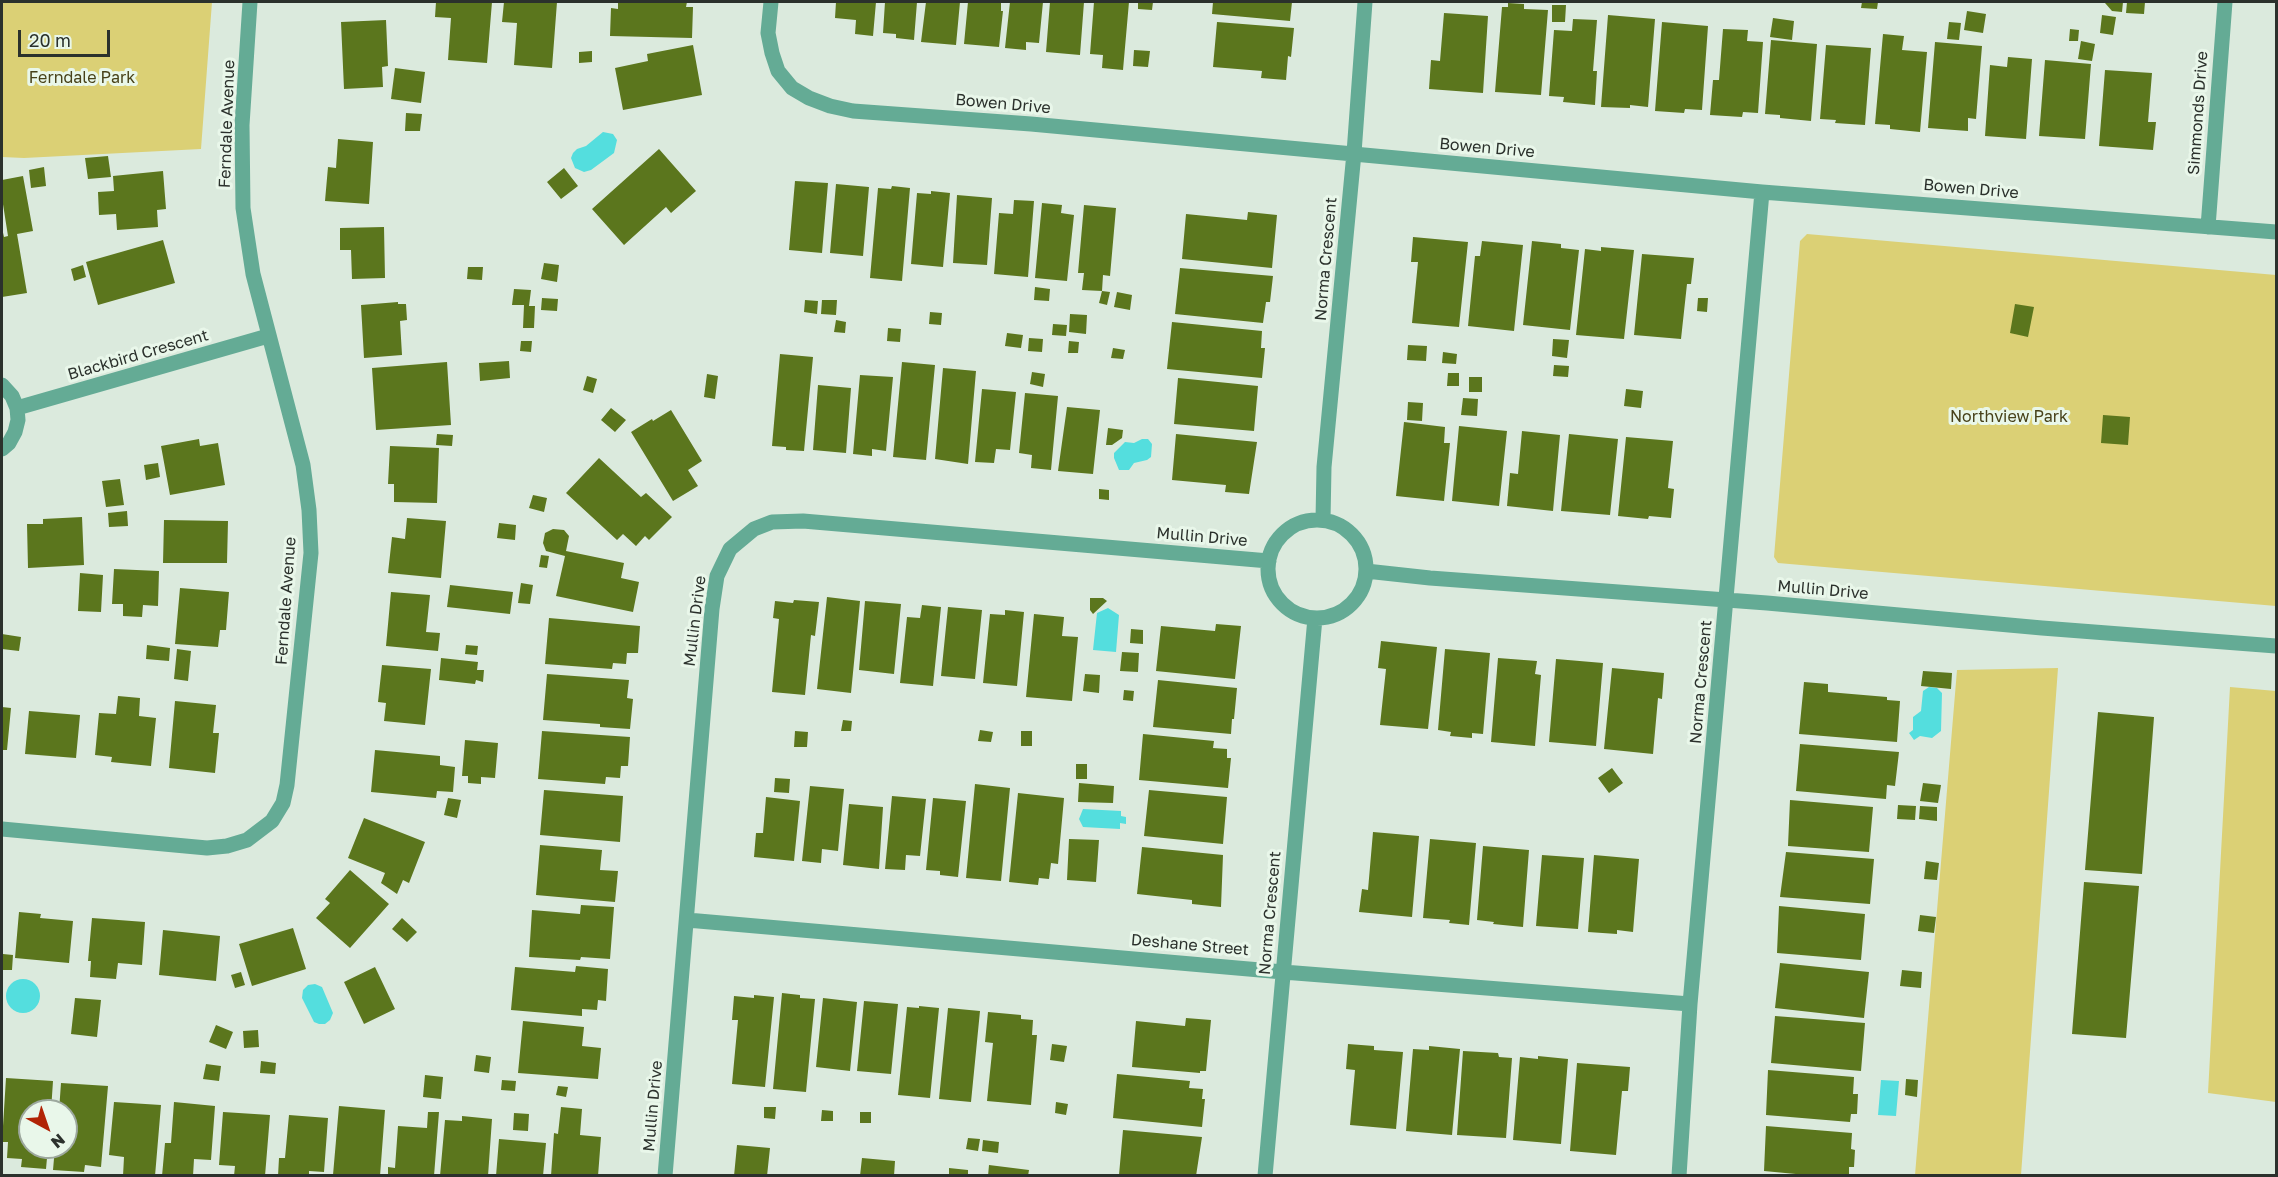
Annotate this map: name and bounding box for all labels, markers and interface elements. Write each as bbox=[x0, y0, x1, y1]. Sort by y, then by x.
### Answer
scale bar bbox=[21, 18, 112, 56]
text: 20 m bbox=[29, 29, 71, 51]
street label: Simmonds Drive bbox=[2184, 50, 2212, 176]
street label: Ferndale Avenue bbox=[215, 60, 239, 188]
park label: Ferndale Park bbox=[29, 68, 135, 88]
street label: Bowen Drive bbox=[954, 90, 1052, 118]
street label: Bowen Drive bbox=[1438, 134, 1536, 162]
street label: Bowen Drive bbox=[1922, 175, 2020, 203]
street label: Norma Crescent bbox=[1311, 196, 1341, 322]
street label: Blackbird Crescent bbox=[65, 326, 211, 384]
park label: Northview Park bbox=[1950, 407, 2068, 427]
street label: Mullin Drive bbox=[1156, 523, 1248, 551]
street label: Ferndale Avenue bbox=[272, 536, 300, 666]
street label: Mullin Drive bbox=[680, 574, 710, 668]
street label: Mullin Drive bbox=[1777, 576, 1869, 604]
street label: Norma Crescent bbox=[1686, 619, 1716, 745]
street label: Norma Crescent bbox=[1255, 850, 1285, 976]
street label: Deshane Street bbox=[1130, 930, 1250, 960]
street label: Mullin Drive bbox=[639, 1060, 667, 1152]
north arrow bbox=[18, 1099, 78, 1159]
text: N bbox=[47, 1130, 69, 1153]

